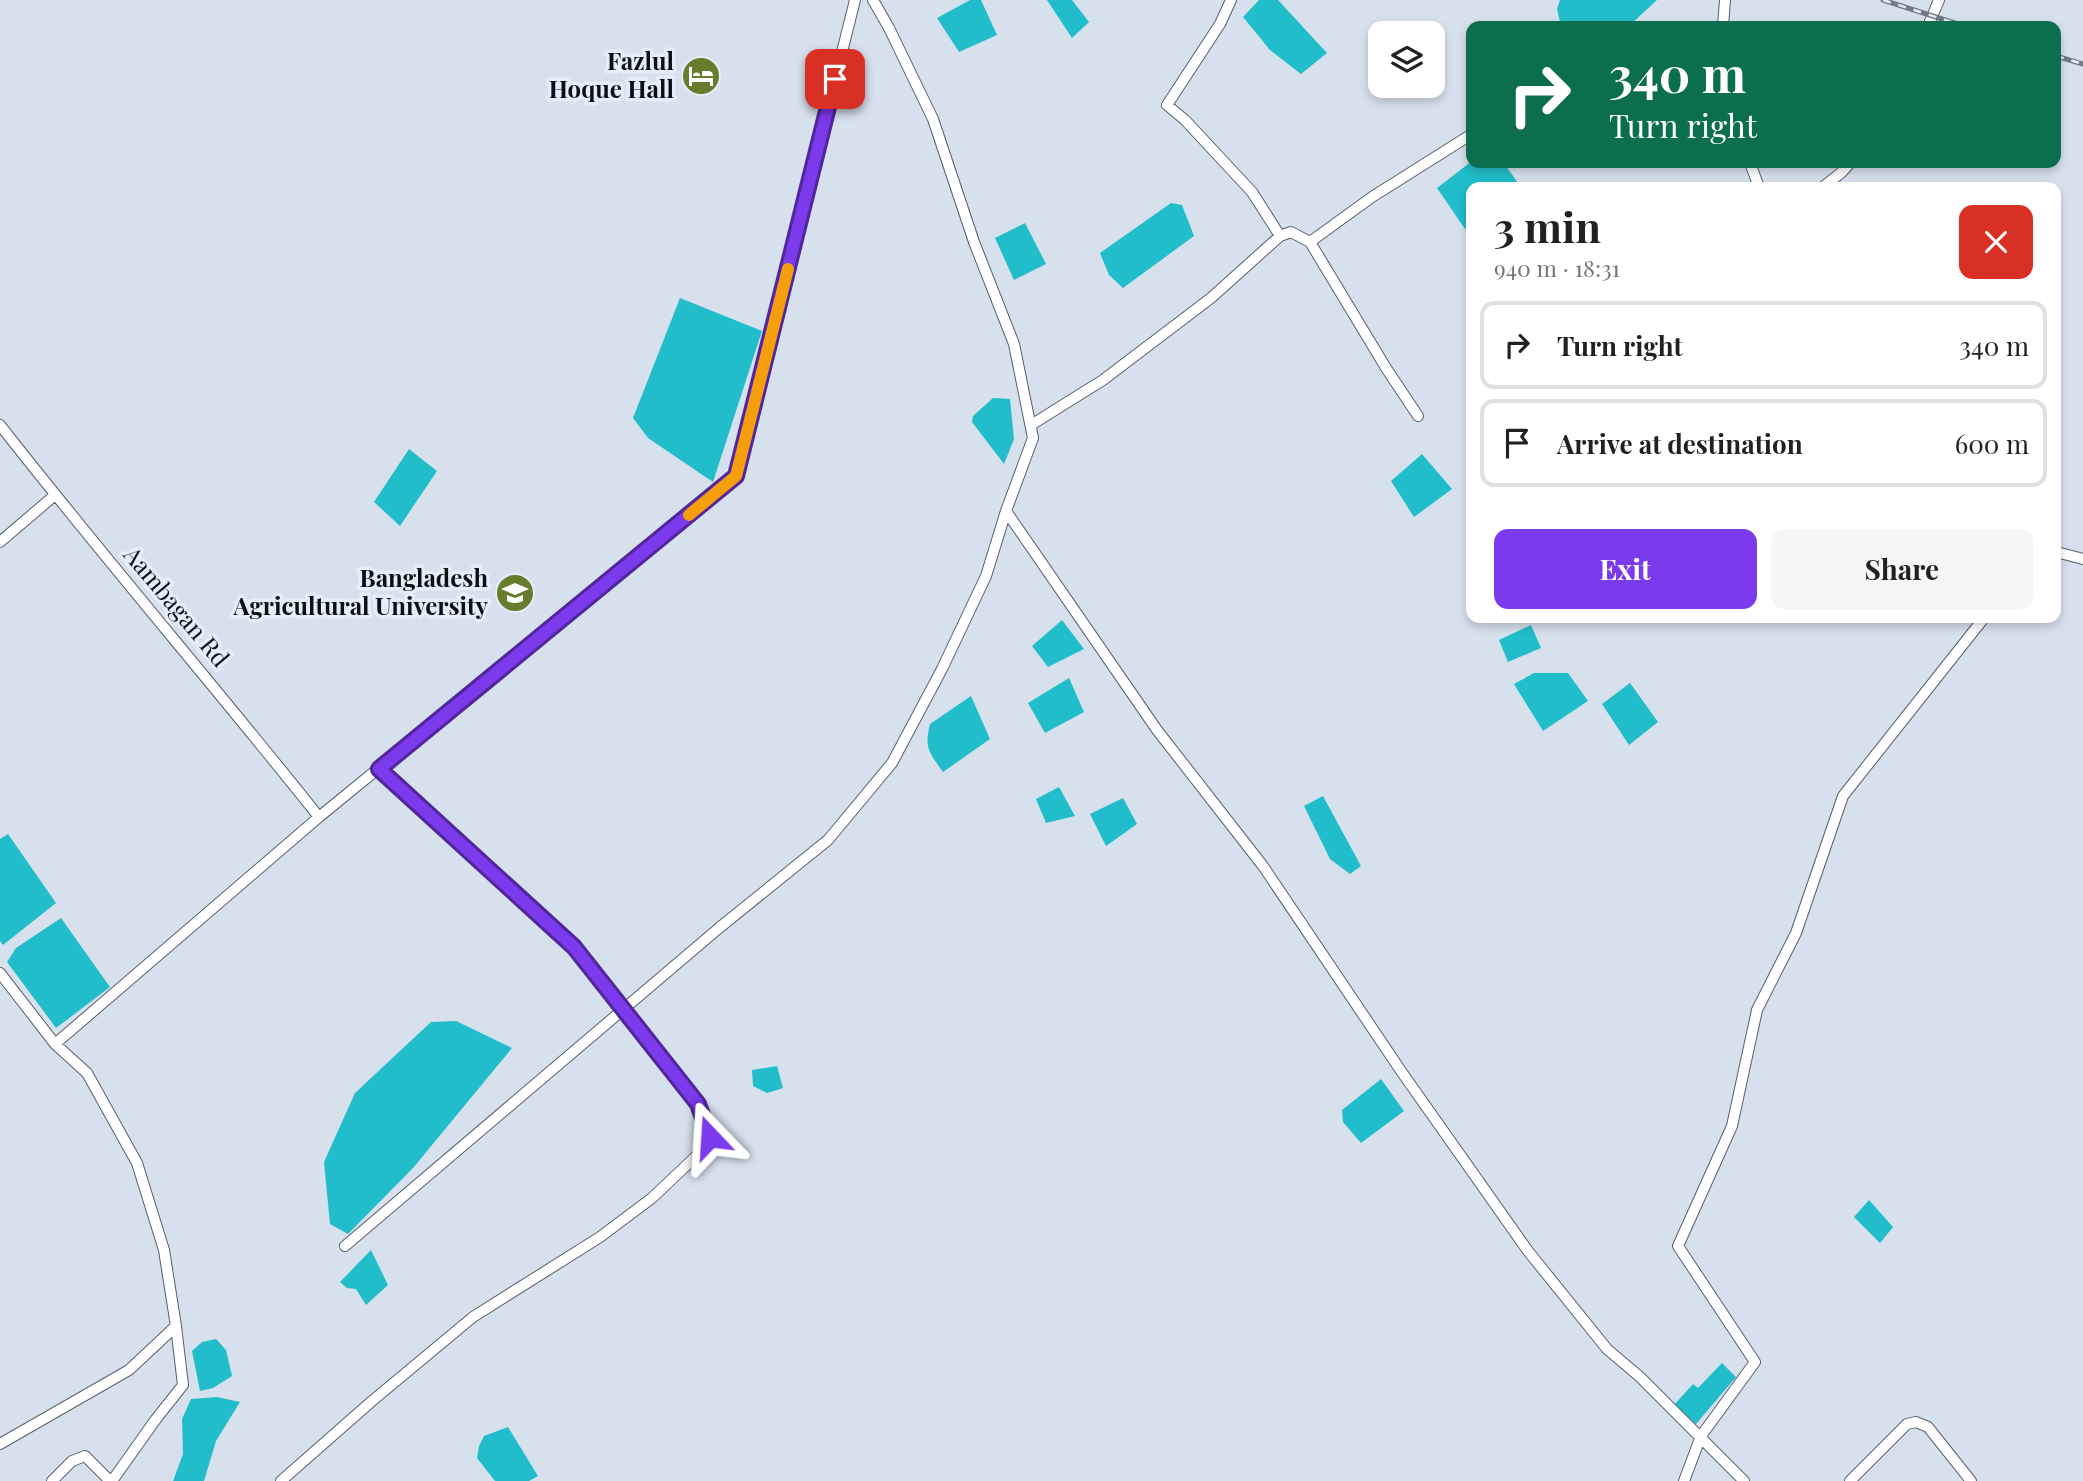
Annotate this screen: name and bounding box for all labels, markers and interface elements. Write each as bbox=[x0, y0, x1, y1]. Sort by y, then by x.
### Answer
map controls bbox=[1368, 21, 1445, 98]
button: layers bbox=[1368, 21, 1445, 98]
text: 340 m bbox=[1609, 40, 1746, 105]
place label: Fazlul Hoque Hall bbox=[549, 44, 675, 104]
pin bbox=[805, 49, 865, 109]
icon: right bbox=[1494, 49, 1585, 140]
hotel icon: Fazlul Hoque Hall bbox=[680, 55, 722, 97]
icon: arrive bbox=[816, 60, 854, 98]
text: Turn right bbox=[1609, 103, 1757, 146]
text: 3 min bbox=[1494, 198, 1601, 254]
button: close bbox=[1959, 205, 2033, 279]
text: 940 m · 18:31 bbox=[1494, 252, 1620, 283]
icon: right bbox=[1498, 326, 1536, 364]
text: Turn right bbox=[1557, 328, 1683, 363]
text: 340 m bbox=[1959, 328, 2029, 363]
icon: arrive bbox=[1498, 424, 1536, 462]
text: Arrive at destination bbox=[1557, 426, 1803, 461]
text: 600 m bbox=[1955, 426, 2029, 461]
button: Exit bbox=[1494, 529, 1757, 609]
button: Share bbox=[1771, 529, 2033, 609]
street label: Aambagan Rd bbox=[117, 538, 237, 673]
place label: Bangladesh Agricultural University bbox=[232, 561, 489, 621]
school or university icon: Bangladesh Agricultural University bbox=[494, 572, 536, 614]
position arrow bbox=[673, 1100, 747, 1174]

